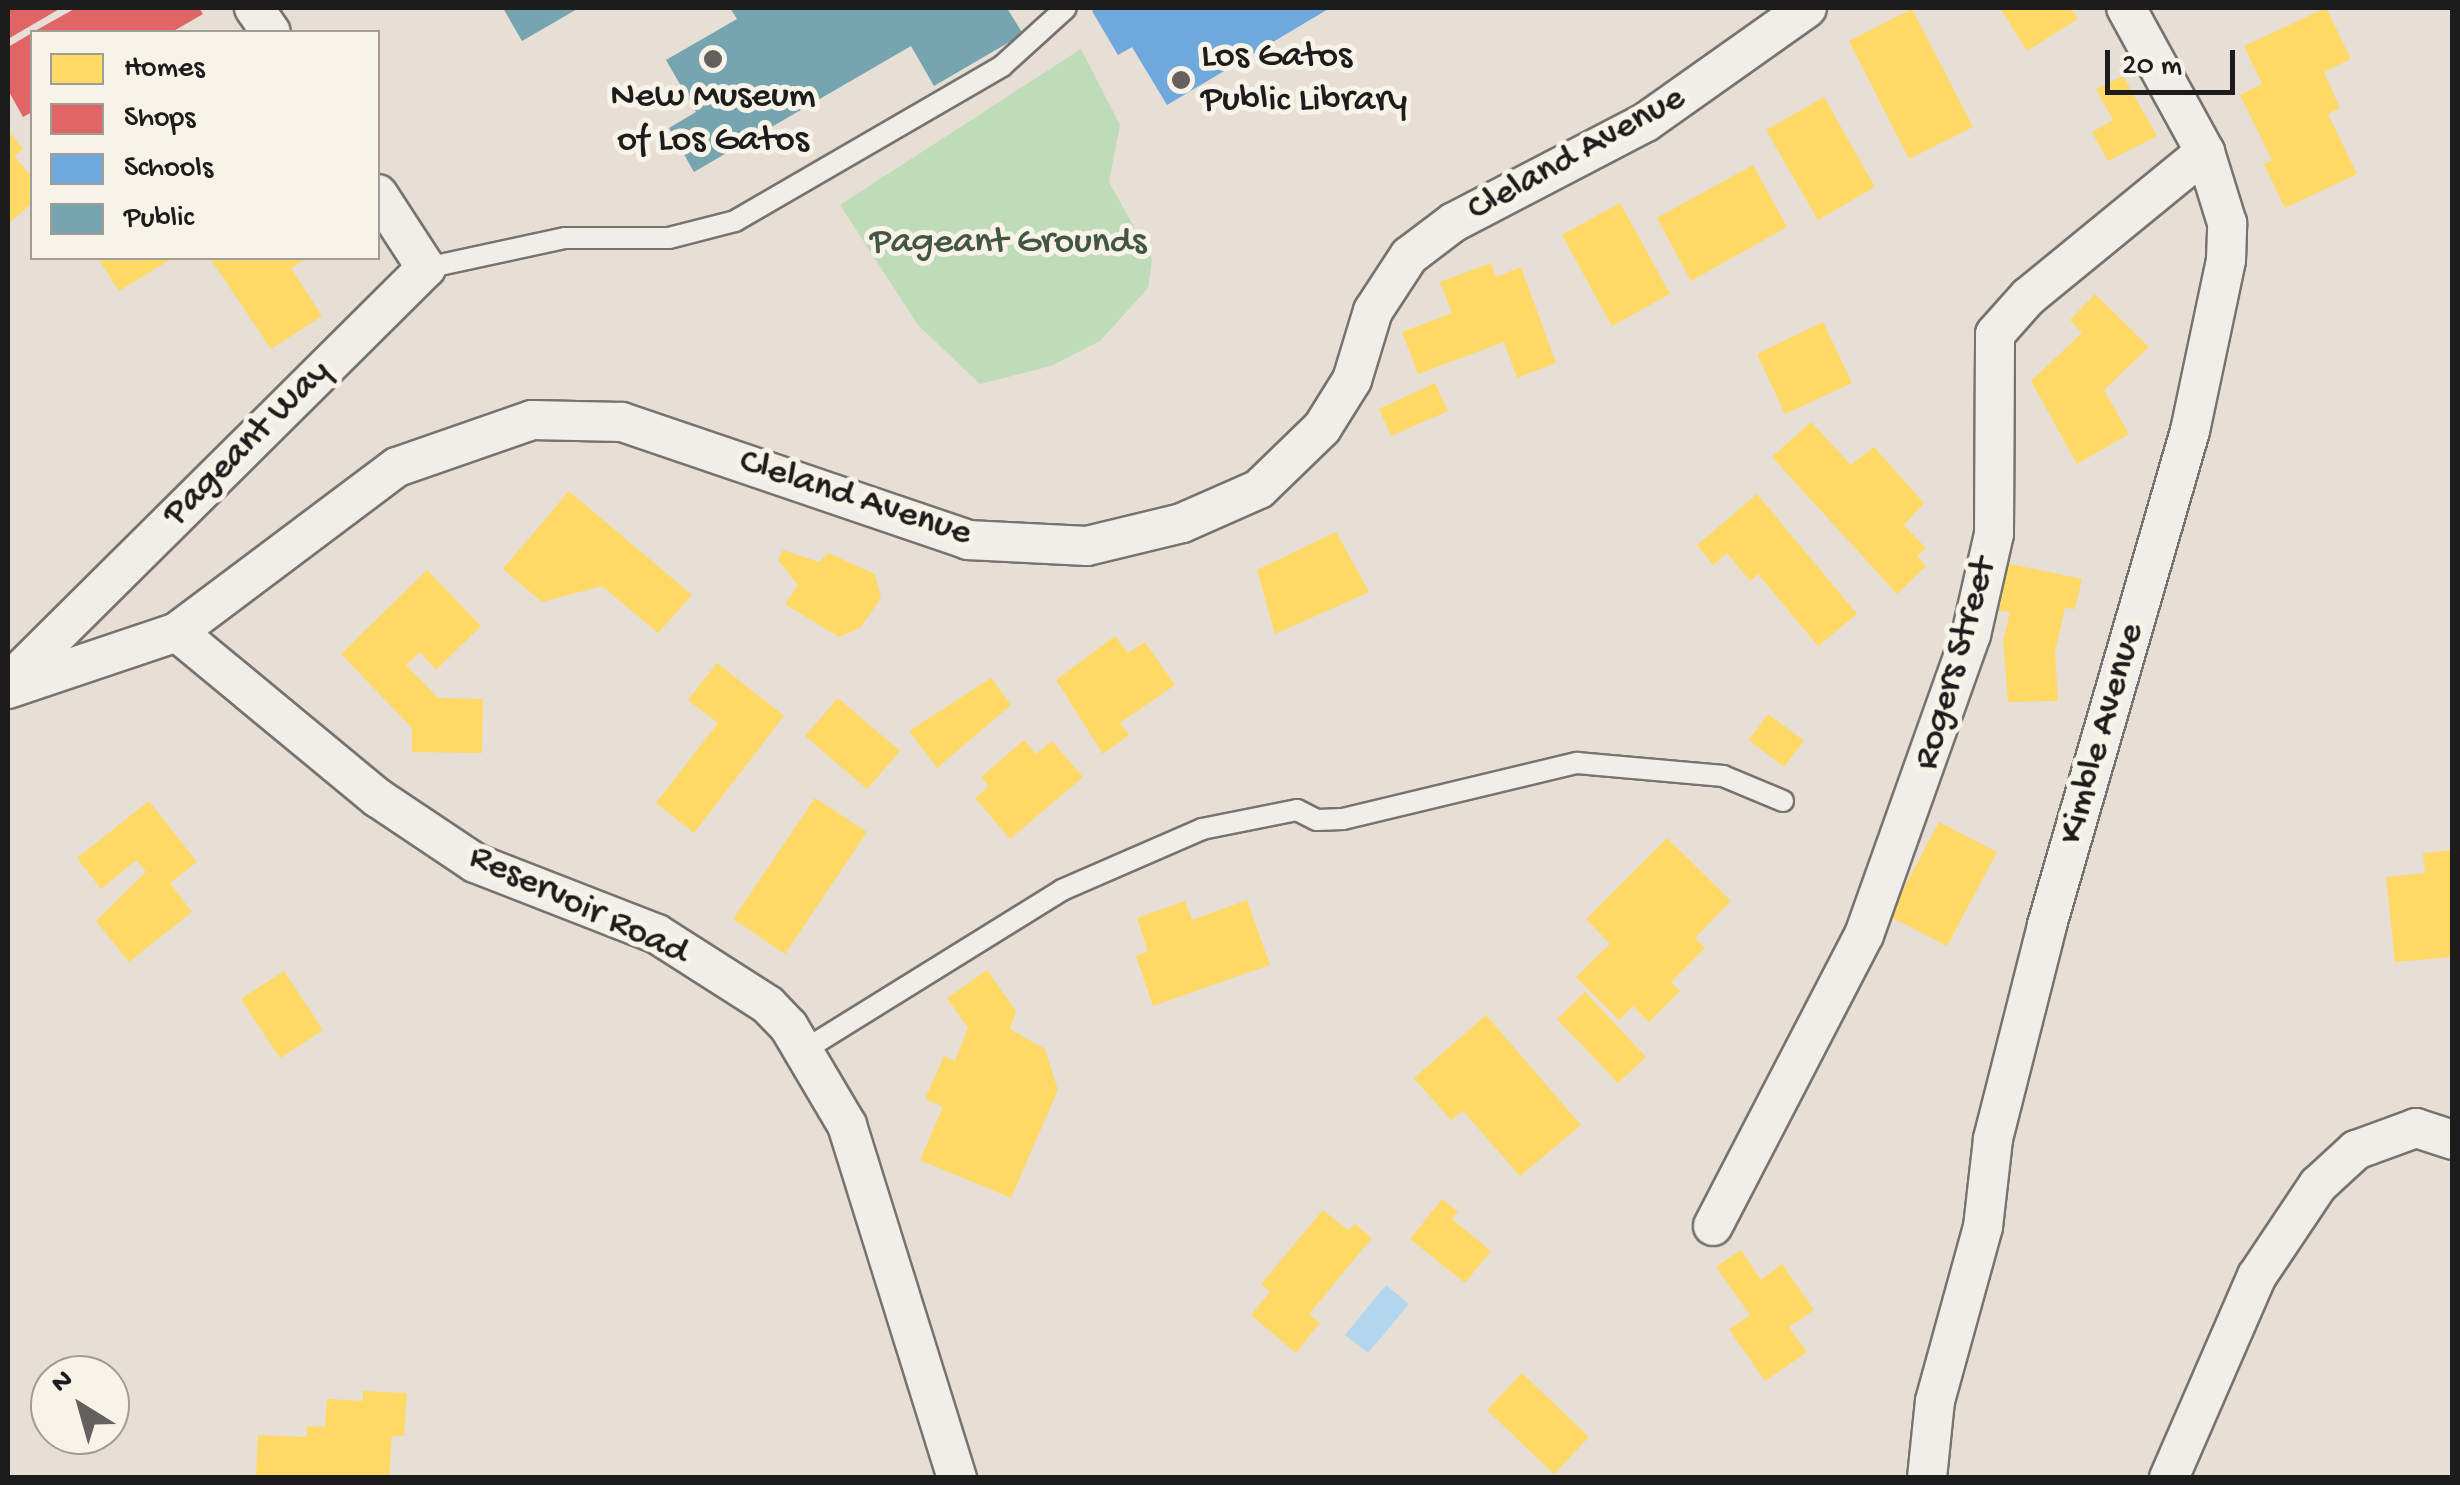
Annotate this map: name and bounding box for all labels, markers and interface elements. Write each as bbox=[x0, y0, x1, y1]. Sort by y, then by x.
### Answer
legend bbox=[30, 30, 380, 260]
scale bar bbox=[2110, 30, 2240, 92]
place label: Los Gatos Public Library bbox=[1201, 35, 1407, 124]
marker: New Museum of Los Gatos bbox=[702, 48, 724, 70]
text: 20 m bbox=[2122, 50, 2182, 85]
text: Homes bbox=[124, 52, 205, 87]
marker: Los Gatos Public Library bbox=[1170, 69, 1192, 91]
place label: New Museum of Los Gatos bbox=[610, 75, 816, 164]
street label: Cleland Avenue bbox=[1460, 76, 1694, 234]
text: Shops bbox=[124, 102, 195, 137]
text: Schools bbox=[124, 152, 213, 187]
text: Public bbox=[124, 202, 194, 237]
park label: Pageant Grounds bbox=[870, 221, 1146, 267]
street label: Pageant Way bbox=[154, 350, 342, 538]
street label: Cleland Avenue bbox=[733, 440, 977, 558]
street label: Rogers Street bbox=[1905, 553, 2009, 775]
street label: Kimble Avenue bbox=[2050, 618, 2156, 850]
street label: Reservoir Road bbox=[461, 835, 695, 977]
north arrow bbox=[30, 1355, 130, 1455]
text: N bbox=[46, 1364, 80, 1401]

